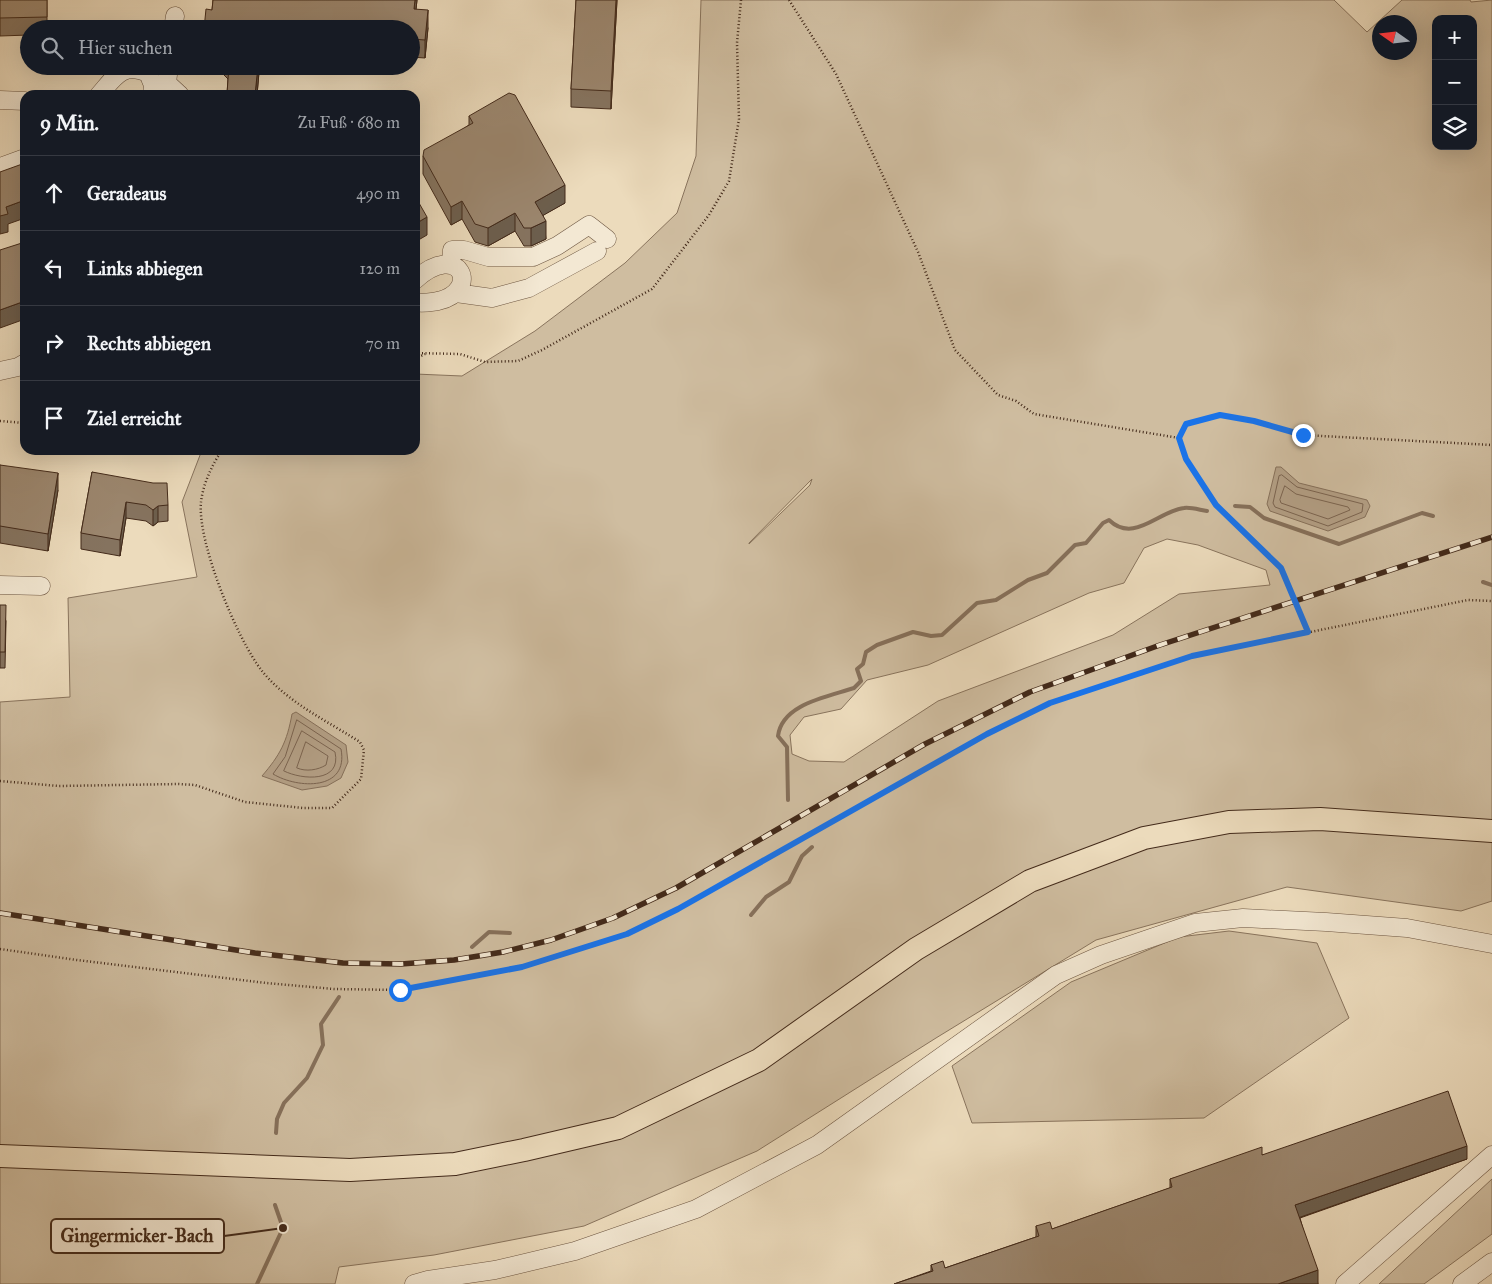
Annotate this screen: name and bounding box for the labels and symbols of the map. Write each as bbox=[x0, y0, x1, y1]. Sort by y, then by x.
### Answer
north arrow bbox=[1372, 15, 1417, 60]
route end bbox=[1292, 424, 1315, 447]
route start bbox=[389, 979, 412, 1002]
callout: Gingermicker-Bach bbox=[51, 1219, 224, 1253]
text: Gingermicker-Bach bbox=[60, 1224, 214, 1248]

